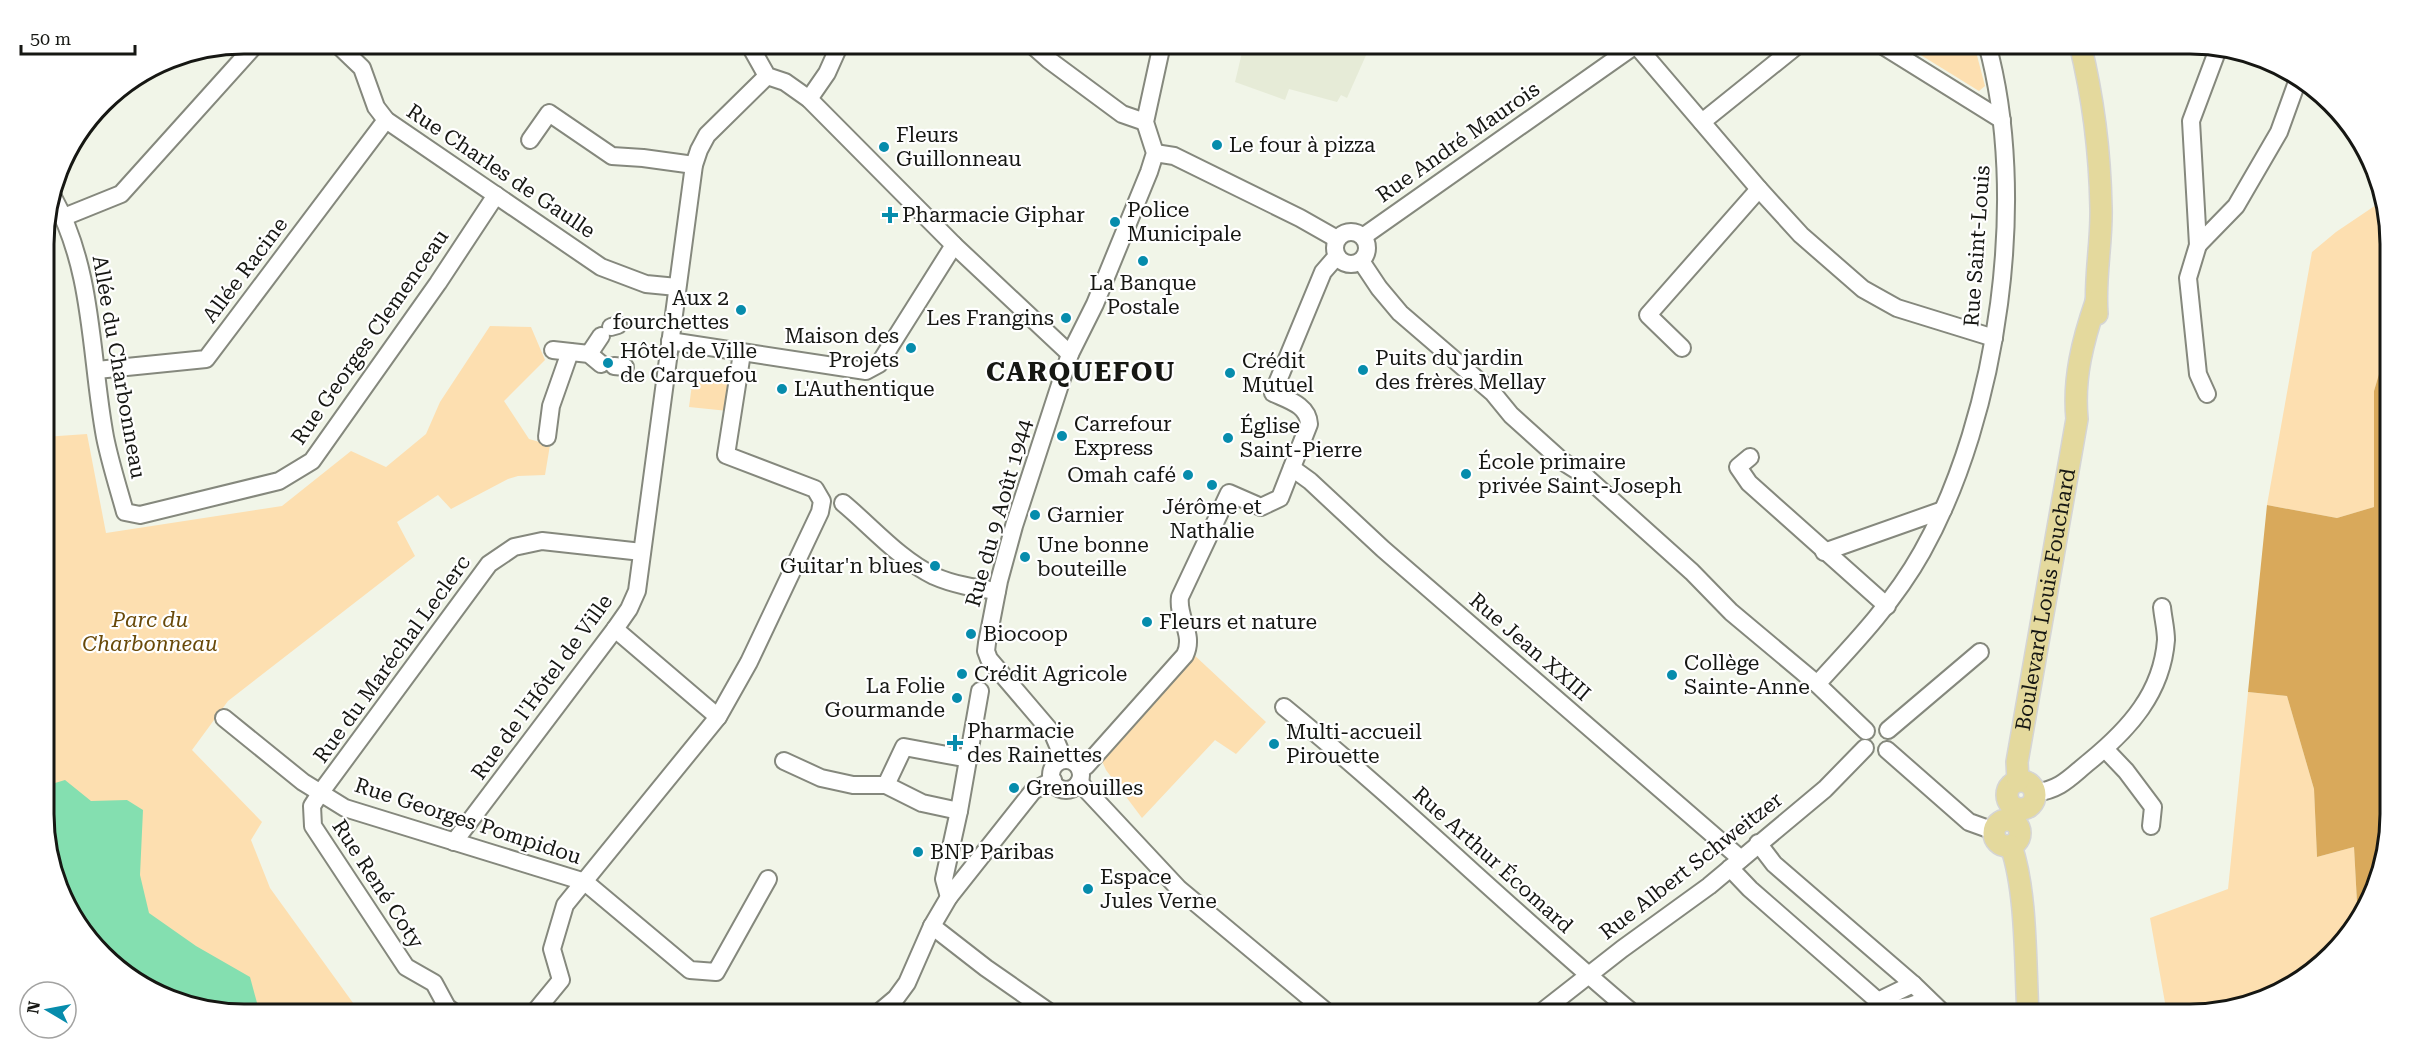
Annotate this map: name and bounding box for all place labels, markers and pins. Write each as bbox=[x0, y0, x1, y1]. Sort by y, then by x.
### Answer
place label: Fleurs Guillonneau bbox=[896, 123, 1021, 171]
place label: Le four à pizza bbox=[1229, 133, 1376, 157]
marker: Le four à pizza bbox=[1210, 138, 1224, 152]
marker: Fleurs Guillonneau bbox=[877, 140, 891, 154]
place label: Police Municipale bbox=[1127, 198, 1242, 246]
place label: Pharmacie Giphar bbox=[902, 203, 1085, 227]
marker: Pharmacie Giphar bbox=[883, 208, 897, 222]
marker: Police Municipale bbox=[1108, 215, 1122, 229]
marker: La Banque Postale bbox=[1136, 254, 1150, 268]
place label: La Banque Postale bbox=[1090, 271, 1196, 319]
place label: Aux 2 fourchettes bbox=[612, 286, 729, 334]
marker: Aux 2 fourchettes bbox=[734, 303, 748, 317]
place label: Les Frangins bbox=[926, 306, 1054, 330]
marker: Les Frangins bbox=[1059, 311, 1073, 325]
place label: Maison des Projets bbox=[784, 324, 899, 372]
place label: Hôtel de Ville de Carquefou bbox=[620, 339, 757, 387]
marker: Maison des Projets bbox=[904, 341, 918, 355]
place label: Puits du jardin des frères Mellay bbox=[1375, 346, 1547, 394]
place label: Crédit Mutuel bbox=[1242, 349, 1314, 397]
marker: Hôtel de Ville de Carquefou bbox=[601, 356, 615, 370]
marker: Puits du jardin des frères Mellay bbox=[1356, 363, 1370, 377]
marker: Crédit Mutuel bbox=[1223, 366, 1237, 380]
place label: L'Authentique bbox=[794, 377, 935, 401]
marker: L'Authentique bbox=[775, 382, 789, 396]
place label: Carrefour Express bbox=[1074, 412, 1172, 460]
place label: Église Saint-Pierre bbox=[1240, 413, 1362, 462]
marker: Carrefour Express bbox=[1055, 429, 1069, 443]
marker: Église Saint-Pierre bbox=[1221, 431, 1235, 445]
place label: École primaire privée Saint-Joseph bbox=[1478, 449, 1683, 498]
place label: Omah café bbox=[1067, 463, 1176, 487]
marker: École primaire privée Saint-Joseph bbox=[1459, 467, 1473, 481]
marker: Omah café bbox=[1181, 468, 1195, 482]
marker: Jérôme et Nathalie bbox=[1205, 478, 1219, 492]
place label: Jérôme et Nathalie bbox=[1162, 495, 1262, 543]
place label: Garnier bbox=[1047, 503, 1124, 527]
marker: Garnier bbox=[1028, 508, 1042, 522]
place label: Une bonne bouteille bbox=[1037, 533, 1149, 581]
marker: Une bonne bouteille bbox=[1018, 550, 1032, 564]
place label: Guitar'n blues bbox=[780, 554, 923, 578]
marker: Guitar'n blues bbox=[928, 559, 942, 573]
place label: Fleurs et nature bbox=[1159, 610, 1317, 634]
marker: Fleurs et nature bbox=[1140, 615, 1154, 629]
place label: Biocoop bbox=[983, 622, 1068, 646]
marker: Biocoop bbox=[964, 627, 978, 641]
place label: Collège Sainte-Anne bbox=[1684, 651, 1810, 699]
place label: Crédit Agricole bbox=[974, 662, 1127, 686]
marker: Crédit Agricole bbox=[955, 667, 969, 681]
marker: Collège Sainte-Anne bbox=[1665, 668, 1679, 682]
place label: La Folie Gourmande bbox=[825, 674, 945, 722]
marker: La Folie Gourmande bbox=[950, 691, 964, 705]
place label: Pharmacie des Rainettes bbox=[967, 719, 1102, 767]
place label: Multi-accueil Pirouette bbox=[1286, 720, 1422, 768]
marker: Pharmacie des Rainettes bbox=[948, 736, 962, 750]
marker: Multi-accueil Pirouette bbox=[1267, 737, 1281, 751]
place label: Grenouilles bbox=[1026, 776, 1143, 800]
marker: Grenouilles bbox=[1007, 781, 1021, 795]
place label: BNP Paribas bbox=[930, 840, 1054, 864]
marker: BNP Paribas bbox=[911, 845, 925, 859]
place label: Espace Jules Verne bbox=[1100, 865, 1217, 913]
marker: Espace Jules Verne bbox=[1081, 882, 1095, 896]

